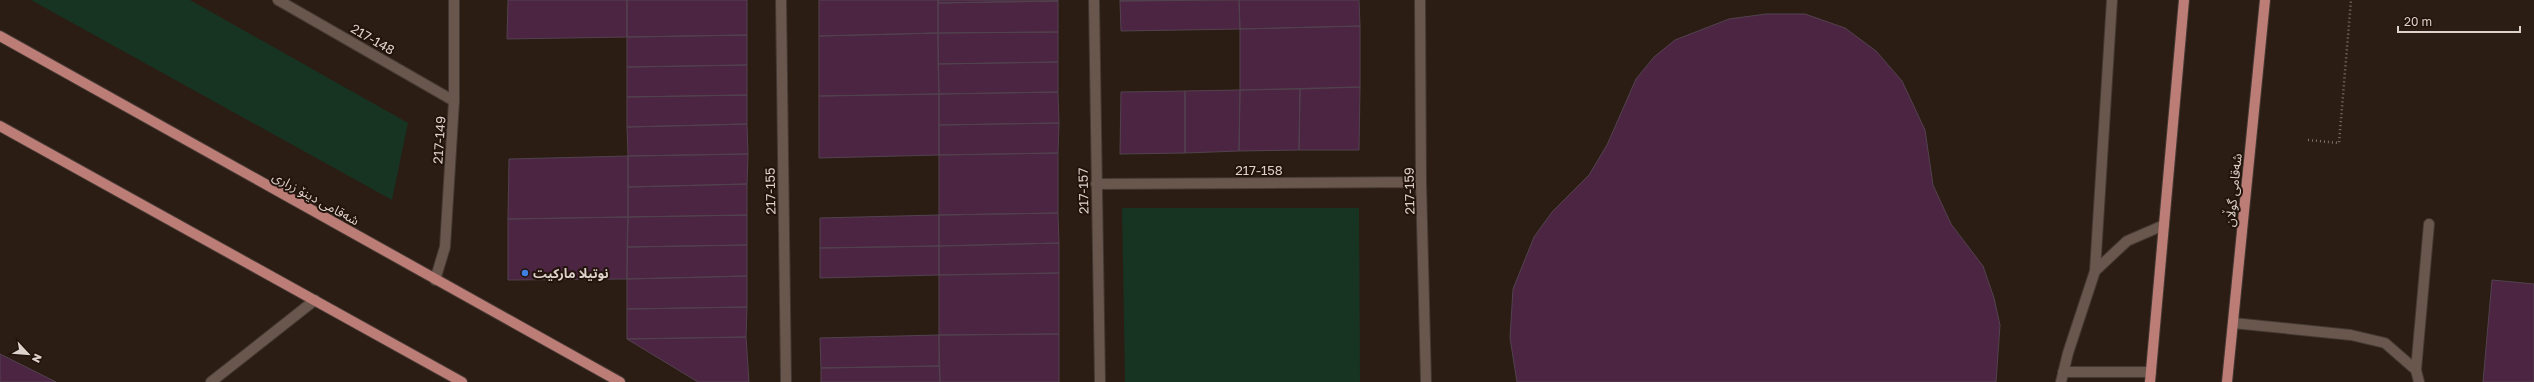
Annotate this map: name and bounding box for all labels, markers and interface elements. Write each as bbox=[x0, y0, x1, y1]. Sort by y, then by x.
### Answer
scale bar bbox=[2398, 8, 2520, 34]
text: 20 m bbox=[2404, 14, 2432, 29]
street label: 217-148 bbox=[348, 20, 398, 58]
street label: 217-149 bbox=[429, 115, 449, 164]
street label: شەقامی گوڵان bbox=[2221, 152, 2246, 228]
street label: 217-158 bbox=[1235, 162, 1283, 178]
street label: 217-155 bbox=[762, 167, 778, 215]
street label: 217-159 bbox=[1401, 167, 1417, 215]
street label: شەقامی دینۆ زراری bbox=[269, 168, 362, 229]
street label: 217-157 bbox=[1075, 168, 1091, 214]
place label: نوتیلا مارکیت bbox=[533, 265, 609, 281]
marker: نوتیلا مارکیت bbox=[520, 268, 530, 278]
north arrow bbox=[8, 334, 48, 374]
text: N bbox=[30, 352, 45, 365]

